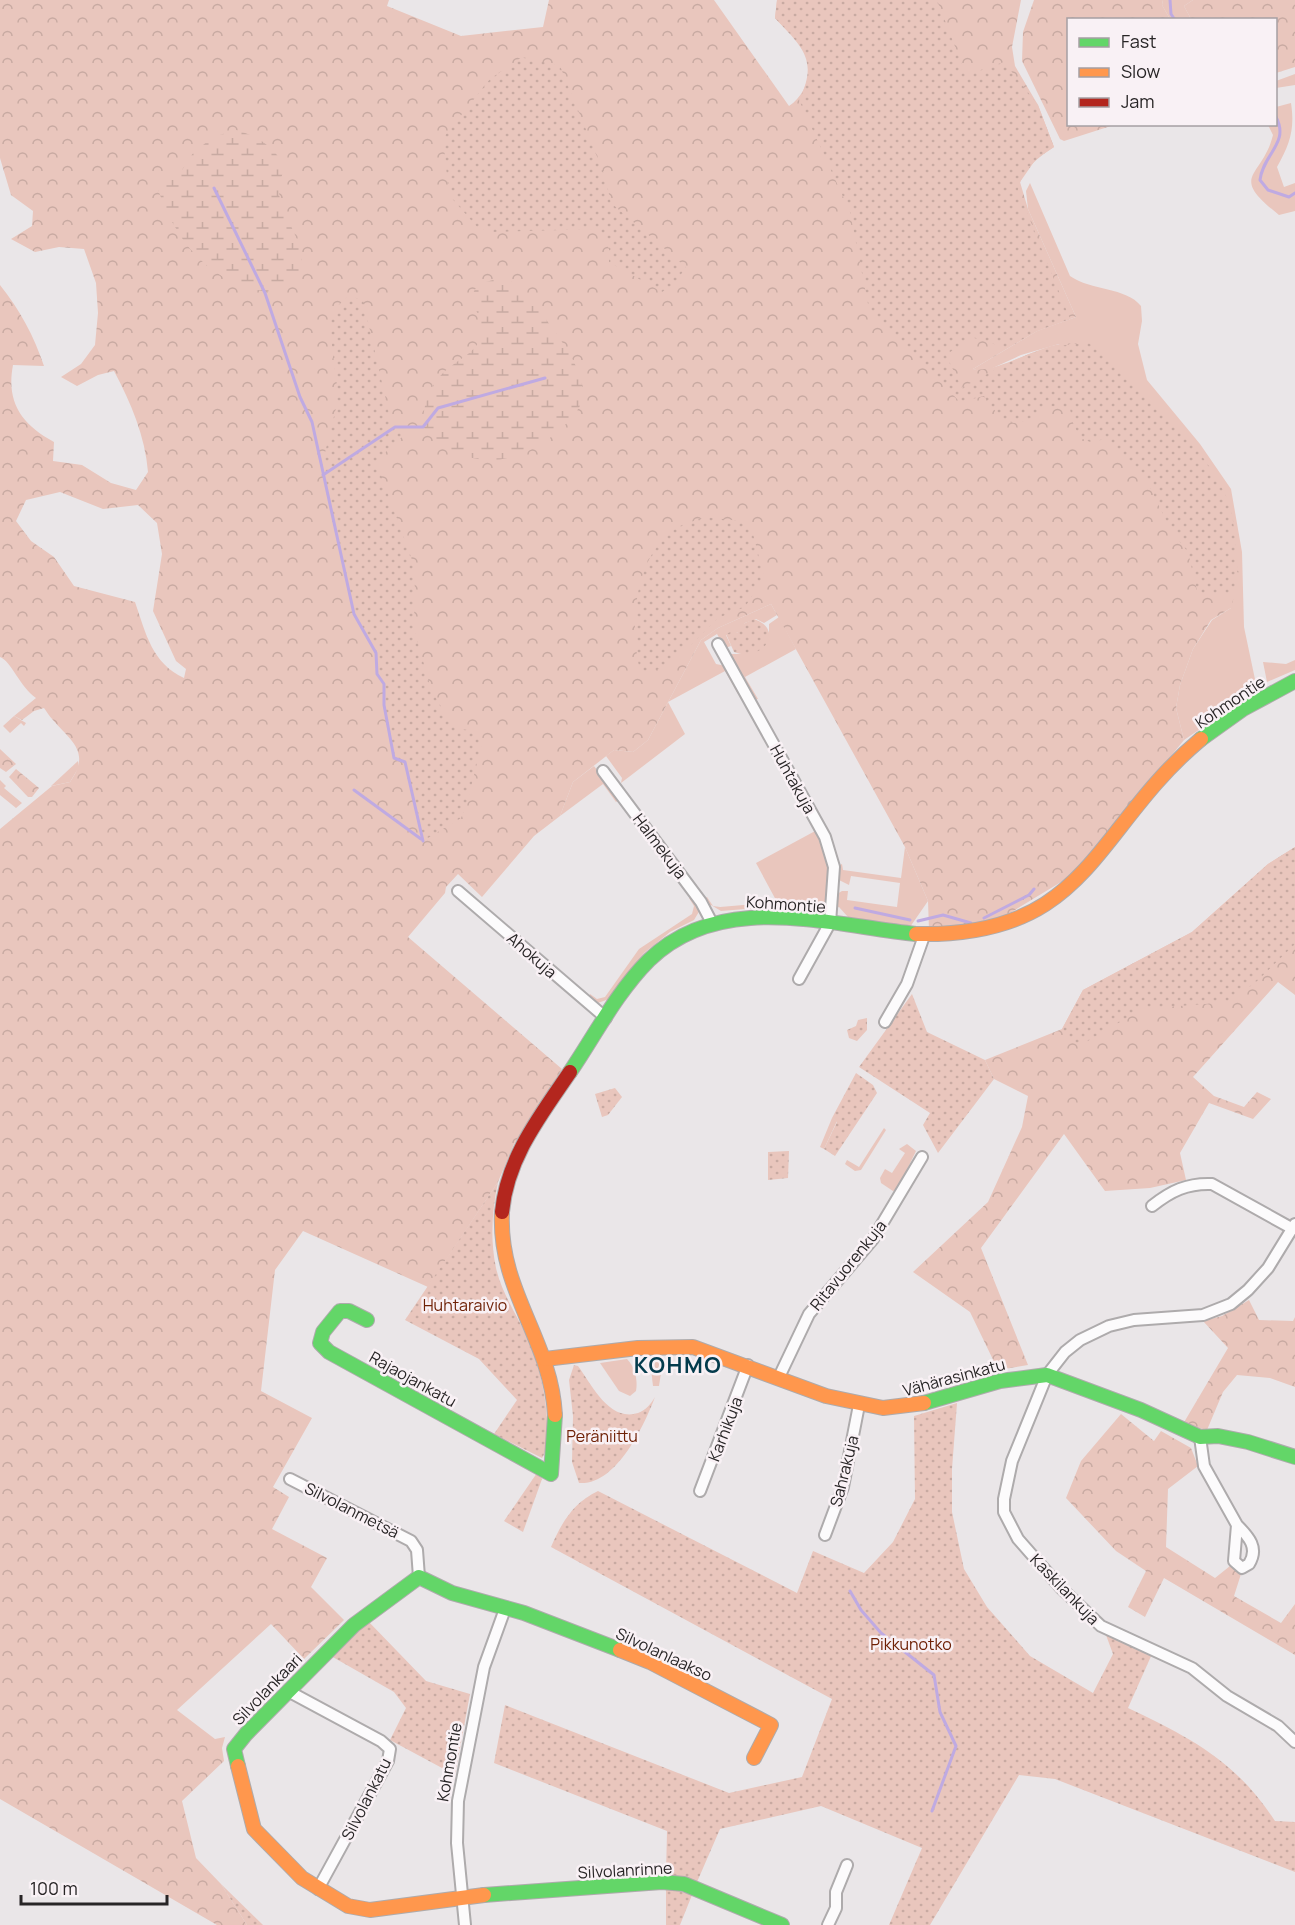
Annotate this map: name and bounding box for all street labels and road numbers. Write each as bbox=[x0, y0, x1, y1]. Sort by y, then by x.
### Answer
street label: Kohmontie bbox=[1191, 671, 1269, 733]
street label: Huhtakuja bbox=[765, 741, 821, 817]
street label: Halmekuja bbox=[628, 809, 692, 883]
street label: Kohmontie bbox=[745, 890, 827, 918]
street label: Ahokuja bbox=[502, 927, 562, 983]
street label: Ritavuorenkuja bbox=[805, 1215, 891, 1315]
street label: Rajaojankatu bbox=[365, 1346, 461, 1412]
street label: Vähärasinkatu bbox=[900, 1353, 1008, 1401]
street label: Karhikuja bbox=[703, 1393, 747, 1465]
street label: Sahrakuja bbox=[825, 1433, 863, 1509]
street label: Silvolanmetsä bbox=[301, 1477, 403, 1543]
street label: Kaskilankuja bbox=[1026, 1549, 1104, 1629]
street label: Silvolanlaakso bbox=[612, 1622, 716, 1686]
street label: Silvolankaari bbox=[227, 1648, 307, 1730]
street label: Kohmontie bbox=[431, 1721, 467, 1803]
street label: Silvolankatu bbox=[336, 1754, 396, 1844]
street label: Silvolanrinne bbox=[577, 1857, 673, 1883]

